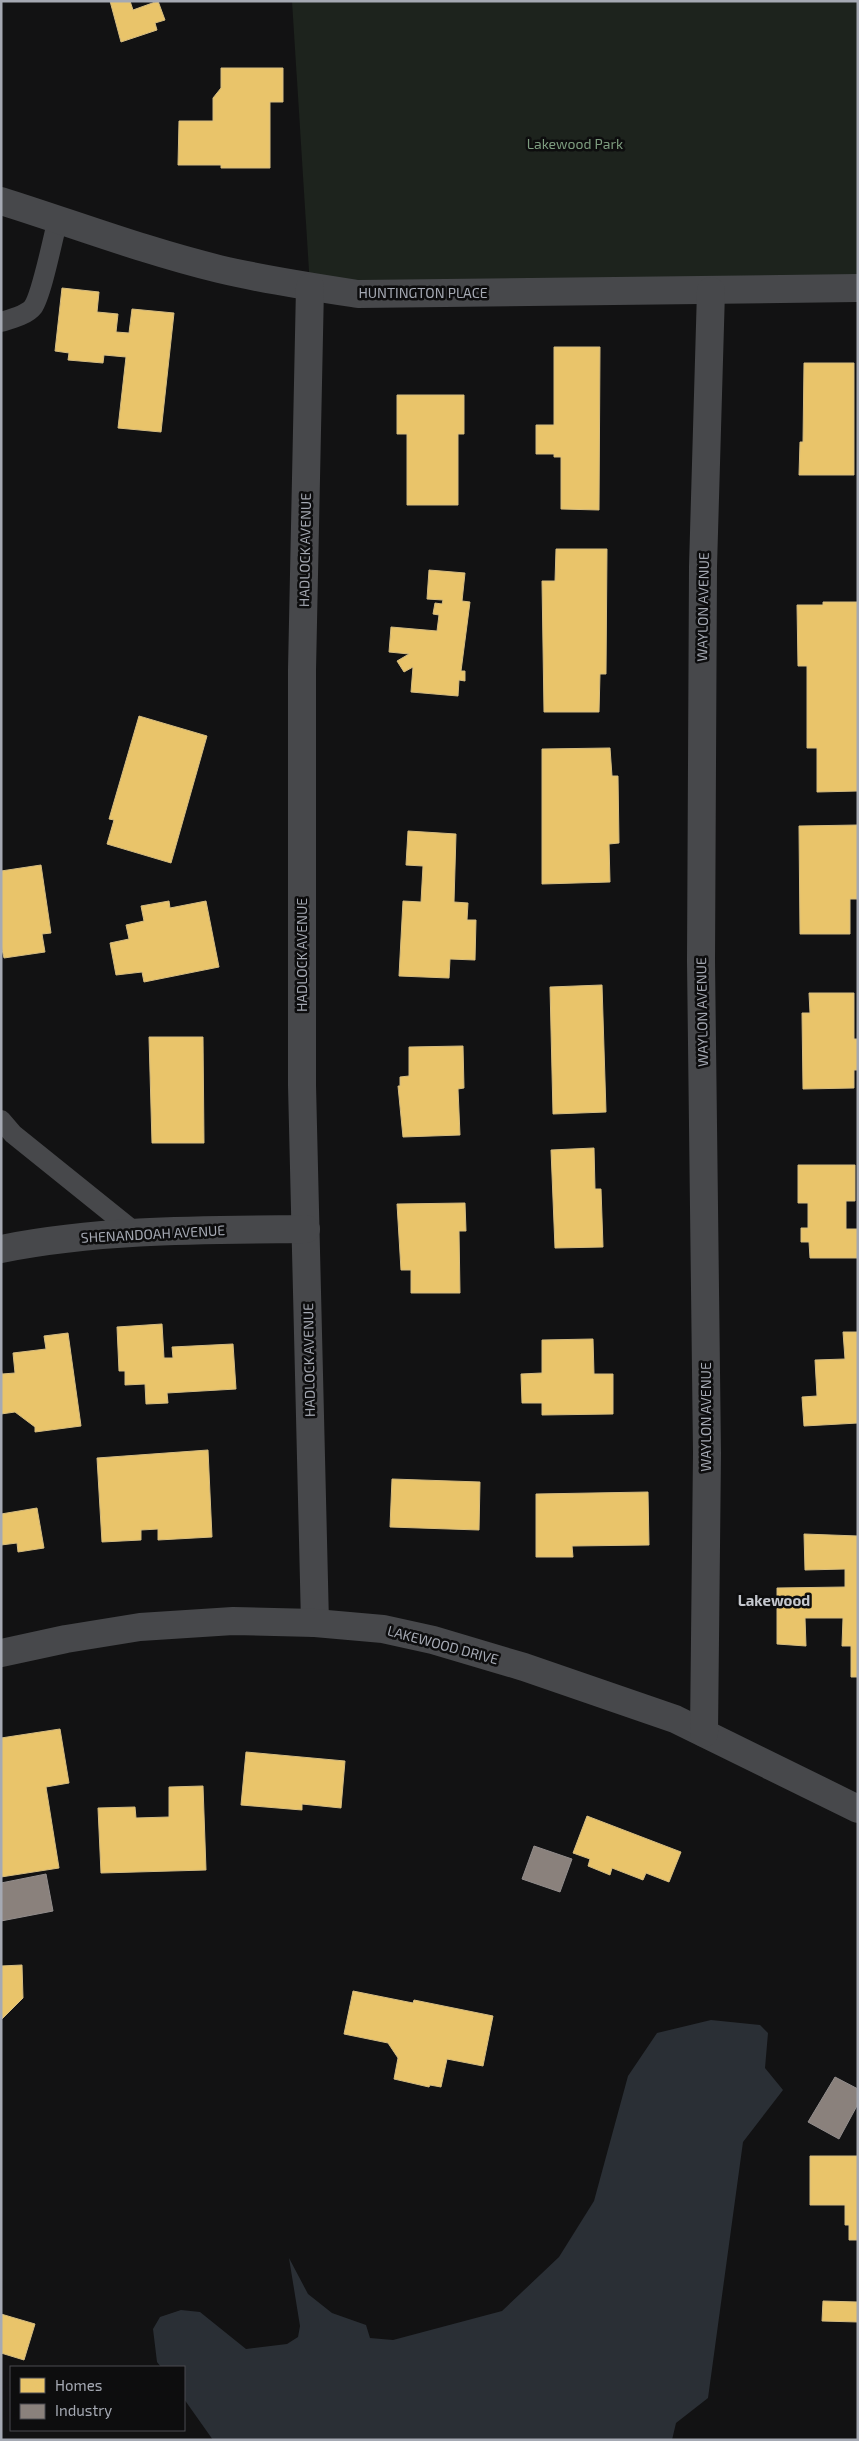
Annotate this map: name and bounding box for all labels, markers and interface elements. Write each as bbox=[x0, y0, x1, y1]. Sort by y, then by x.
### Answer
park label: Lakewood Park bbox=[527, 135, 623, 152]
street label: HUNTINGTON PLACE bbox=[358, 284, 488, 301]
street label: HADLOCK AVENUE bbox=[295, 493, 314, 607]
street label: WAYLON AVENUE bbox=[693, 552, 712, 662]
street label: HADLOCK AVENUE bbox=[293, 898, 310, 1012]
street label: WAYLON AVENUE bbox=[692, 957, 711, 1067]
street label: SHENANDOAH AVENUE bbox=[80, 1221, 226, 1246]
street label: HADLOCK AVENUE bbox=[299, 1303, 318, 1417]
street label: WAYLON AVENUE bbox=[697, 1362, 714, 1472]
district label: Lakewood bbox=[738, 1591, 810, 1609]
street label: LAKEWOOD DRIVE bbox=[386, 1622, 501, 1668]
legend bbox=[10, 2366, 185, 2431]
text: Homes bbox=[55, 2376, 102, 2394]
text: Industry bbox=[55, 2401, 112, 2419]

